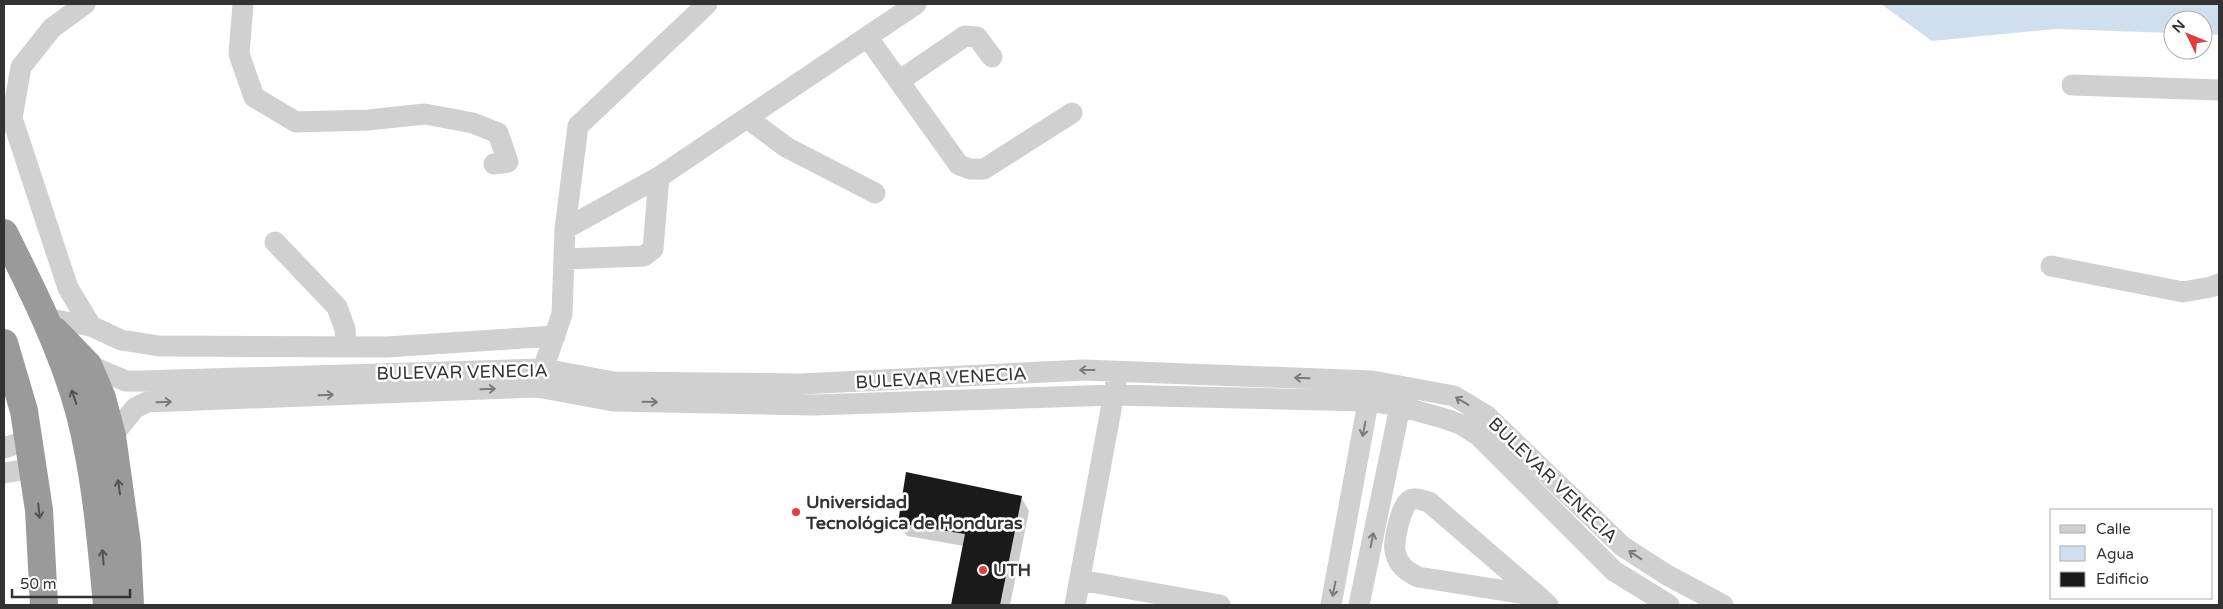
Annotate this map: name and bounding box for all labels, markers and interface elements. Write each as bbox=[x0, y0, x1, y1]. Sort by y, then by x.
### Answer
north arrow bbox=[2163, 10, 2213, 60]
text: N bbox=[2169, 17, 2189, 36]
street label: BULEVAR VENECIA bbox=[376, 360, 548, 384]
street label: BULEVAR VENECIA bbox=[855, 363, 1027, 393]
one-way arrow bbox=[1080, 365, 1096, 375]
one-way arrow bbox=[1295, 374, 1311, 383]
one-way arrow bbox=[480, 384, 496, 393]
one-way arrow bbox=[69, 390, 78, 405]
one-way arrow bbox=[318, 391, 334, 400]
one-way arrow bbox=[1455, 395, 1469, 405]
one-way arrow bbox=[155, 397, 171, 406]
one-way arrow bbox=[641, 397, 657, 406]
street label: BULEVAR VENECIA bbox=[1484, 413, 1622, 547]
one-way arrow bbox=[1359, 421, 1368, 437]
one-way arrow bbox=[114, 479, 124, 495]
place label: Universidad Tecnológica de Honduras bbox=[805, 491, 1023, 534]
one-way arrow bbox=[34, 502, 44, 518]
marker: Universidad Tecnológica de Honduras bbox=[790, 506, 802, 518]
legend bbox=[2050, 509, 2213, 599]
text: Calle bbox=[2096, 520, 2131, 538]
one-way arrow bbox=[1368, 533, 1378, 549]
text: Agua bbox=[2096, 545, 2134, 563]
one-way arrow bbox=[98, 549, 107, 565]
one-way arrow bbox=[1629, 549, 1643, 559]
place label: UTH bbox=[993, 559, 1031, 581]
marker: UTH bbox=[977, 564, 989, 576]
scale bar bbox=[12, 566, 130, 598]
text: Edificio bbox=[2096, 570, 2149, 588]
text: 50 m bbox=[20, 575, 57, 593]
one-way arrow bbox=[1329, 581, 1339, 597]

